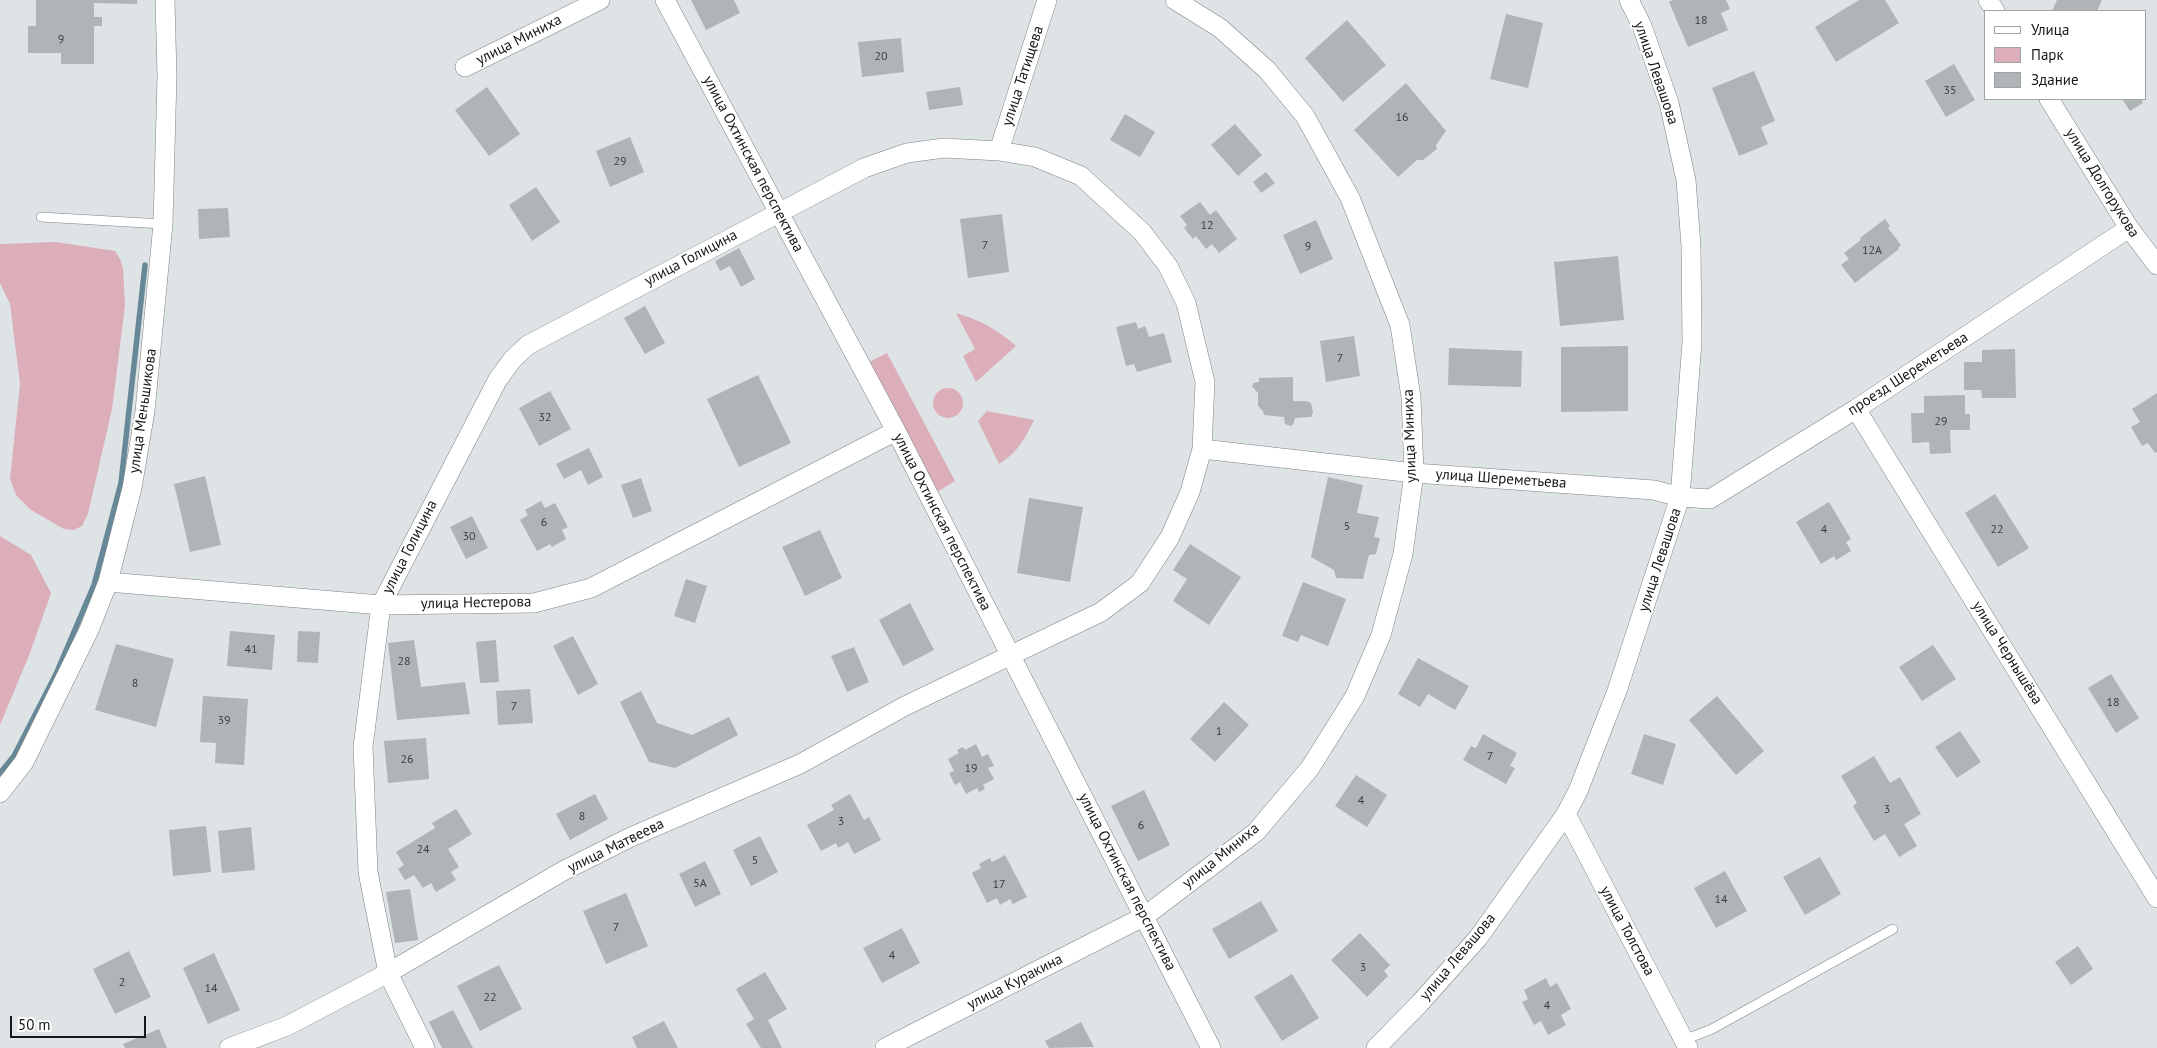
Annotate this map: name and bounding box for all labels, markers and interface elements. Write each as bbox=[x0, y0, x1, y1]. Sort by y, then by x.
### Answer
legend bbox=[1984, 10, 2147, 100]
street label: улица Миниха bbox=[473, 11, 565, 69]
house number: 18 bbox=[1694, 14, 1708, 28]
street label: улица Левашова bbox=[1630, 19, 1682, 127]
text: Улица bbox=[2031, 20, 2069, 39]
street label: улица Татищева bbox=[998, 24, 1048, 128]
house number: 9 bbox=[58, 33, 64, 47]
text: Парк bbox=[2031, 45, 2064, 64]
house number: 20 bbox=[874, 50, 888, 64]
text: Здание bbox=[2031, 70, 2079, 89]
street label: улица Охтинская перспектива bbox=[699, 73, 807, 255]
house number: 35 bbox=[1943, 84, 1957, 98]
house number: 16 bbox=[1395, 111, 1409, 125]
street label: улица Долгорукова bbox=[2061, 125, 2143, 241]
house number: 29 bbox=[613, 155, 627, 169]
house number: 12 bbox=[1200, 219, 1214, 233]
street label: улица Голицина bbox=[641, 226, 741, 290]
house number: 7 bbox=[982, 239, 988, 253]
house number: 9 bbox=[1305, 240, 1311, 254]
house number: 12А bbox=[1862, 244, 1882, 258]
street label: проезд Шереметьева bbox=[1845, 328, 1971, 420]
street label: улица Меньшикова bbox=[125, 347, 161, 475]
house number: 7 bbox=[1337, 352, 1343, 366]
street label: улица Миниха bbox=[1399, 389, 1421, 483]
house number: 32 bbox=[538, 411, 552, 425]
house number: 29 bbox=[1934, 415, 1948, 429]
street label: улица Охтинская перспектива bbox=[889, 430, 995, 614]
street label: улица Шереметьева bbox=[1435, 465, 1567, 493]
street label: улица Голицина bbox=[379, 497, 441, 597]
street label: улица Левашова bbox=[1635, 506, 1685, 614]
house number: 6 bbox=[541, 516, 547, 530]
house number: 5 bbox=[1344, 520, 1350, 534]
house number: 4 bbox=[1821, 523, 1827, 537]
house number: 22 bbox=[1990, 523, 2004, 537]
house number: 30 bbox=[462, 530, 476, 544]
street label: улица Нестерова bbox=[421, 593, 531, 613]
street label: улица Чернышёва bbox=[1968, 598, 2046, 708]
house number: 41 bbox=[244, 643, 258, 657]
house number: 28 bbox=[397, 655, 411, 669]
house number: 8 bbox=[132, 677, 138, 691]
house number: 18 bbox=[2106, 696, 2120, 710]
house number: 7 bbox=[511, 700, 517, 714]
house number: 39 bbox=[217, 714, 231, 728]
house number: 1 bbox=[1216, 725, 1222, 739]
house number: 7 bbox=[1487, 750, 1493, 764]
house number: 26 bbox=[400, 753, 414, 767]
house number: 19 bbox=[964, 762, 978, 776]
street label: улица Охтинская перспектива bbox=[1074, 790, 1180, 974]
house number: 4 bbox=[1358, 794, 1364, 808]
house number: 3 bbox=[1884, 803, 1890, 817]
house number: 8 bbox=[579, 810, 585, 824]
street label: улица Матвеева bbox=[565, 815, 667, 877]
house number: 3 bbox=[838, 815, 844, 829]
house number: 6 bbox=[1138, 819, 1144, 833]
street label: улица Миниха bbox=[1179, 820, 1263, 892]
house number: 24 bbox=[416, 843, 430, 857]
house number: 5 bbox=[752, 854, 758, 868]
house number: 5А bbox=[693, 877, 707, 891]
house number: 17 bbox=[992, 878, 1006, 892]
street label: улица Толстова bbox=[1596, 883, 1658, 979]
house number: 14 bbox=[1714, 893, 1728, 907]
street label: улица Левашова bbox=[1416, 910, 1500, 1004]
house number: 7 bbox=[613, 921, 619, 935]
house number: 4 bbox=[889, 949, 895, 963]
street label: улица Куракина bbox=[964, 950, 1066, 1014]
house number: 3 bbox=[1360, 961, 1366, 975]
house number: 2 bbox=[119, 976, 125, 990]
house number: 14 bbox=[204, 982, 218, 996]
house number: 22 bbox=[483, 991, 497, 1005]
house number: 4 bbox=[1544, 999, 1550, 1013]
scale bar bbox=[12, 1006, 149, 1038]
text: 50 m bbox=[18, 1015, 51, 1034]

